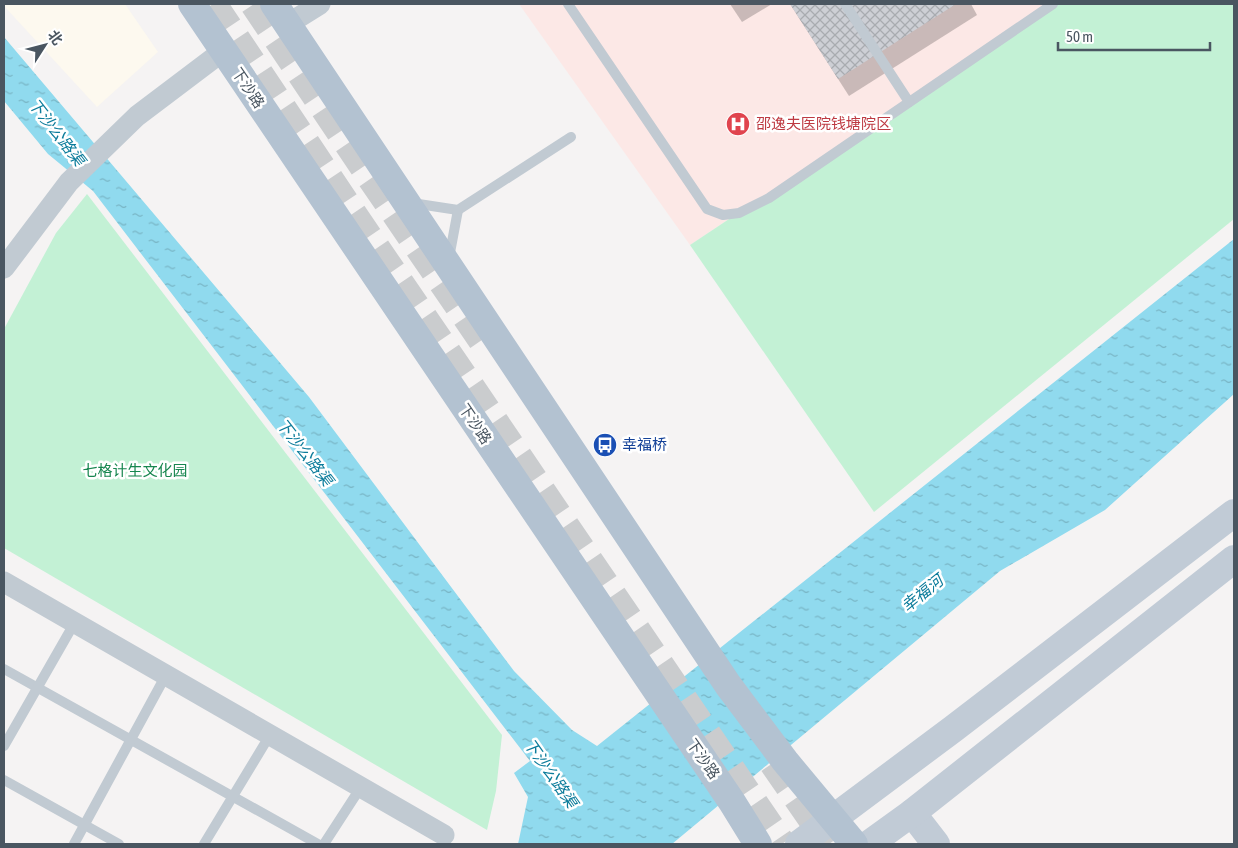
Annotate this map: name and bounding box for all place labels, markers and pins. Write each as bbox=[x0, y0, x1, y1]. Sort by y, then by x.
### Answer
hospital icon: 邵逸夫医院钱塘院区 bbox=[725, 111, 751, 137]
place label: 邵逸夫医院钱塘院区 bbox=[756, 115, 891, 132]
bus stop icon: 幸福桥 bbox=[592, 432, 618, 458]
place label: 幸福桥 bbox=[622, 436, 667, 453]

